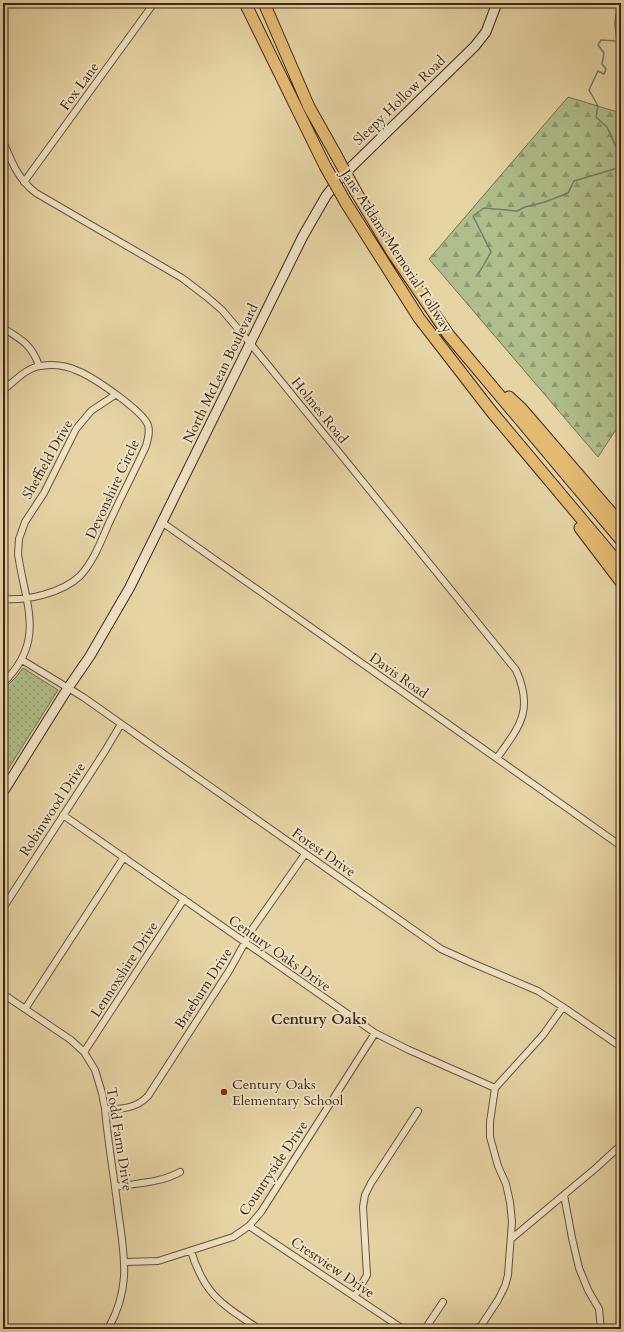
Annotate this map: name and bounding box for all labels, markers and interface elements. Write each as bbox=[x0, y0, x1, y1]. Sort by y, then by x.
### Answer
street label: Sleepy Hollow Road bbox=[349, 51, 450, 149]
street label: Fox Lane bbox=[56, 58, 103, 114]
street label: Jane Addams Memorial Tollway bbox=[335, 164, 457, 337]
street label: North McLean Boulevard bbox=[178, 300, 263, 446]
street label: Holmes Road bbox=[287, 373, 353, 448]
street label: Sheffield Drive bbox=[18, 416, 77, 502]
street label: Devonshire Circle bbox=[81, 436, 144, 542]
street label: Davis Road bbox=[366, 648, 432, 703]
street label: Robinwood Drive bbox=[15, 759, 90, 860]
street label: Forest Drive bbox=[288, 823, 359, 881]
street label: Century Oaks Drive bbox=[225, 911, 335, 996]
street label: Lennoxshire Drive bbox=[86, 918, 163, 1021]
street label: Braeburn Drive bbox=[170, 944, 237, 1032]
district label: Century Oaks bbox=[271, 1009, 367, 1029]
place label: Century Oaks Elementary School bbox=[232, 1075, 344, 1110]
street label: Todd Farm Drive bbox=[102, 1086, 137, 1192]
marker: Century Oaks Elementary School bbox=[219, 1087, 229, 1097]
street label: Countryside Drive bbox=[235, 1117, 312, 1220]
street label: Crestview Drive bbox=[287, 1232, 378, 1303]

